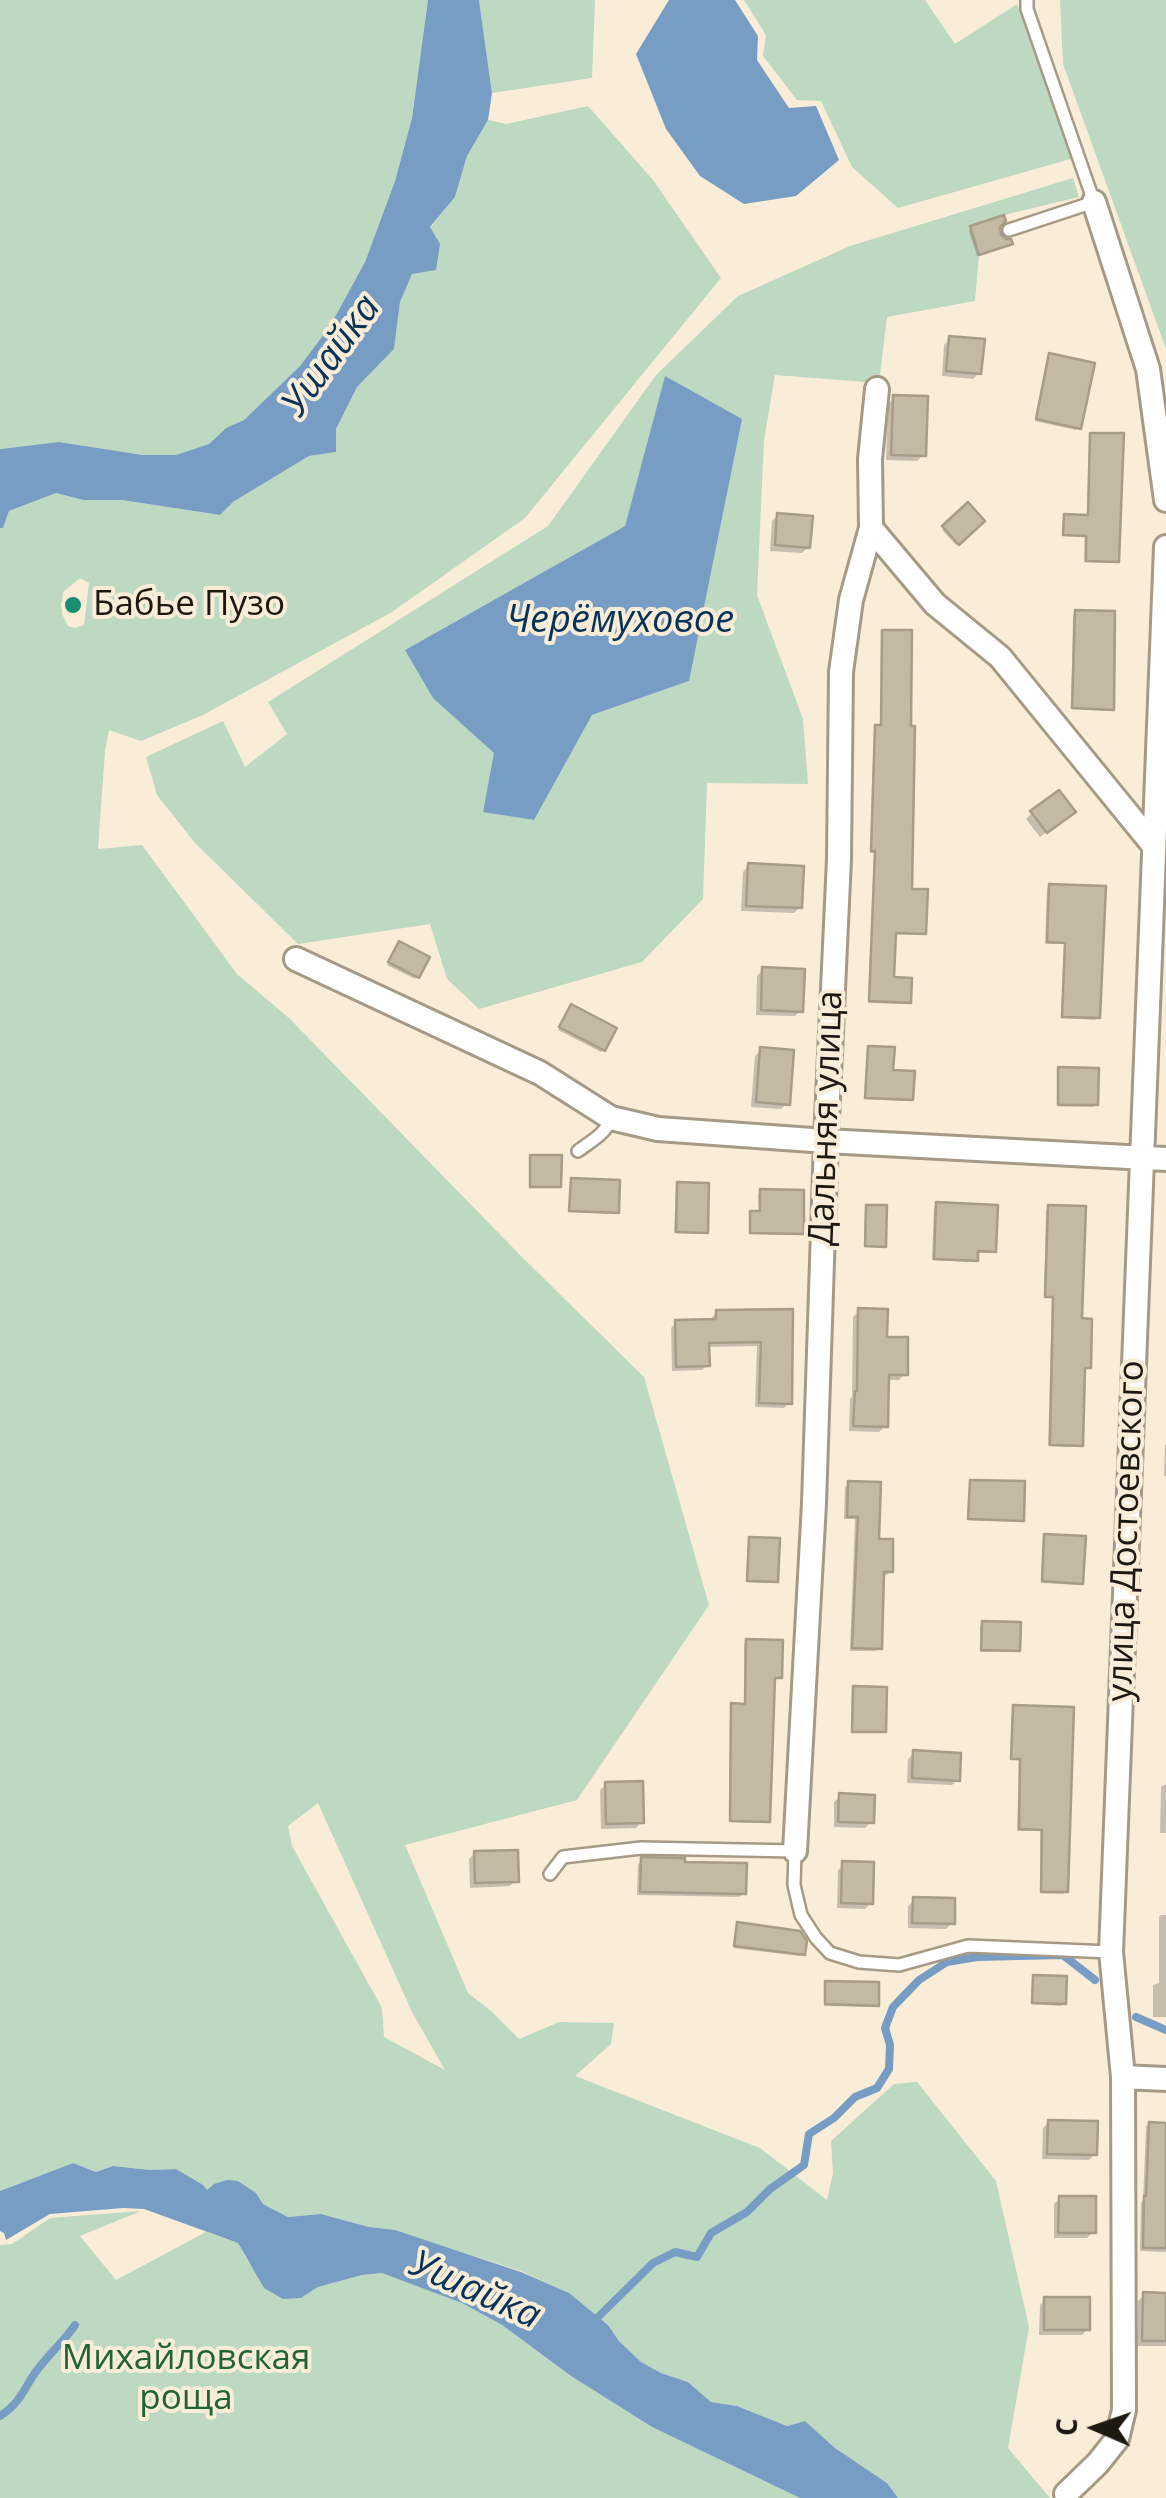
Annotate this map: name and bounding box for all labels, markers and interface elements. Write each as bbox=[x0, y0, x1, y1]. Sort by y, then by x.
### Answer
water label: Ушайка bbox=[273, 287, 391, 425]
place label: Бабье Пузо bbox=[93, 584, 285, 626]
marker: Бабье Пузо bbox=[62, 594, 84, 616]
water label: Черёмуховое bbox=[506, 598, 734, 644]
street label: Дальняя улица bbox=[802, 990, 852, 1246]
street label: улица Достоевского bbox=[1100, 1360, 1154, 1702]
water label: Ушайка bbox=[403, 2242, 547, 2340]
park label: Михайловская роща bbox=[62, 2338, 310, 2420]
north arrow bbox=[1046, 2378, 1146, 2478]
text: С bbox=[1047, 2417, 1085, 2437]

